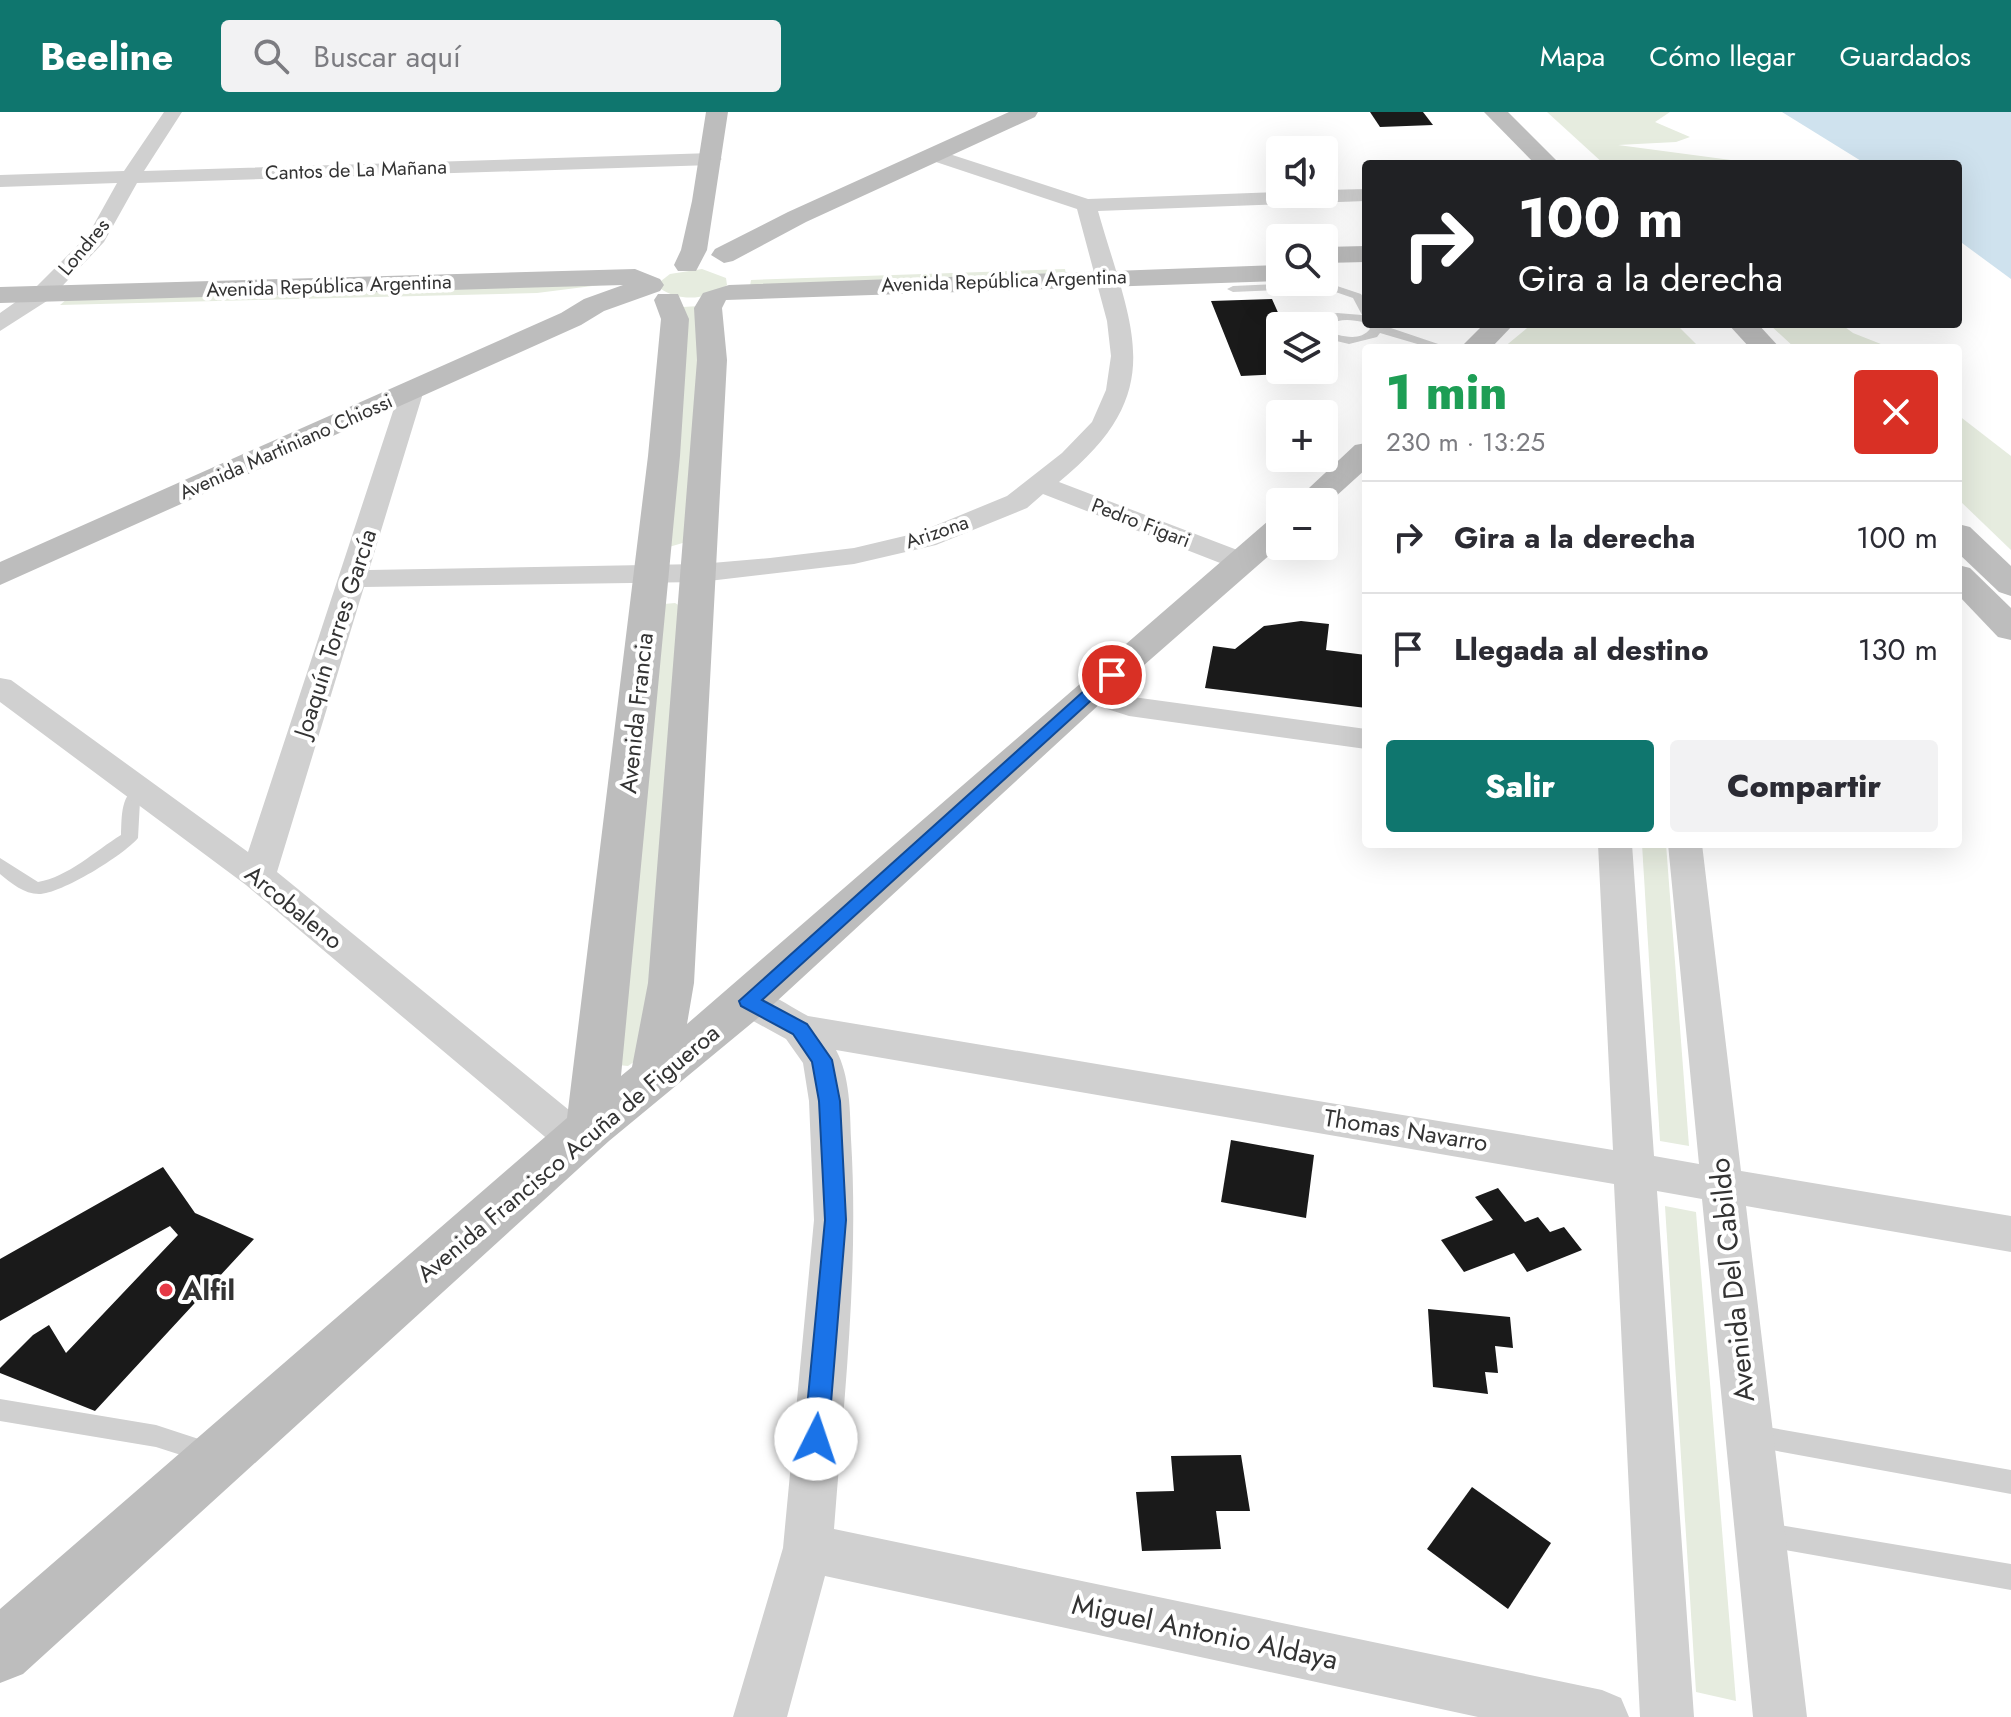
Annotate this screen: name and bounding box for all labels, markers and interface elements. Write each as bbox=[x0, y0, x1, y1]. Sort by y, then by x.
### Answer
search box bbox=[221, 20, 781, 92]
text: Beeline bbox=[40, 29, 173, 84]
icon: search bbox=[249, 34, 293, 78]
text: Buscar aquí bbox=[313, 35, 461, 78]
text: Mapa bbox=[1540, 36, 1605, 77]
text: Cómo llegar bbox=[1649, 36, 1796, 77]
text: Guardados bbox=[1840, 36, 1971, 77]
map controls bbox=[1266, 136, 1338, 560]
button: sound bbox=[1266, 136, 1338, 208]
street label: Cantos de La Mañana bbox=[265, 152, 447, 188]
text: 100 m bbox=[1518, 177, 1683, 258]
icon: right bbox=[1386, 192, 1490, 296]
street label: Londres bbox=[51, 212, 117, 282]
button: search bbox=[1266, 224, 1338, 296]
text: Gira a la derecha bbox=[1518, 252, 1783, 304]
street label: Avenida República Argentina bbox=[881, 262, 1127, 300]
street label: Avenida República Argentina bbox=[206, 267, 452, 305]
button: layers bbox=[1266, 312, 1338, 384]
text: 1 min bbox=[1386, 358, 1507, 427]
button: close bbox=[1854, 370, 1938, 454]
street label: Avenida Martiniano Chiossi bbox=[175, 387, 397, 507]
button: + bbox=[1266, 400, 1338, 472]
text: 230 m · 13:25 bbox=[1386, 423, 1545, 461]
button: − bbox=[1266, 488, 1338, 560]
street label: Pedro Figari bbox=[1087, 491, 1195, 555]
street label: Arizona bbox=[901, 508, 973, 556]
icon: right bbox=[1386, 515, 1430, 559]
text: Gira a la derecha bbox=[1454, 516, 1695, 559]
text: 100 m bbox=[1856, 516, 1938, 559]
street label: Joaquín Torres García bbox=[284, 524, 385, 745]
icon: arrive bbox=[1386, 627, 1430, 671]
text: Llegada al destino bbox=[1454, 628, 1709, 671]
text: 130 m bbox=[1858, 628, 1938, 671]
street label: Avenida Francia bbox=[610, 631, 662, 795]
pin bbox=[1078, 641, 1146, 709]
icon: arrive bbox=[1090, 653, 1134, 697]
button: Salir bbox=[1386, 740, 1654, 832]
button: Compartir bbox=[1670, 740, 1938, 832]
street label: Arcobaleno bbox=[237, 857, 351, 957]
street label: Avenida Francisco Acuña de Figueroa bbox=[409, 1016, 727, 1290]
street label: Thomas Navarro bbox=[1322, 1100, 1490, 1160]
street label: Avenida Del Cabildo bbox=[1699, 1156, 1765, 1404]
place label: Alfil bbox=[181, 1270, 235, 1311]
marker: Alfil bbox=[157, 1281, 175, 1299]
position arrow bbox=[774, 1397, 858, 1481]
street label: Miguel Antonio Aldaya bbox=[1068, 1584, 1342, 1680]

